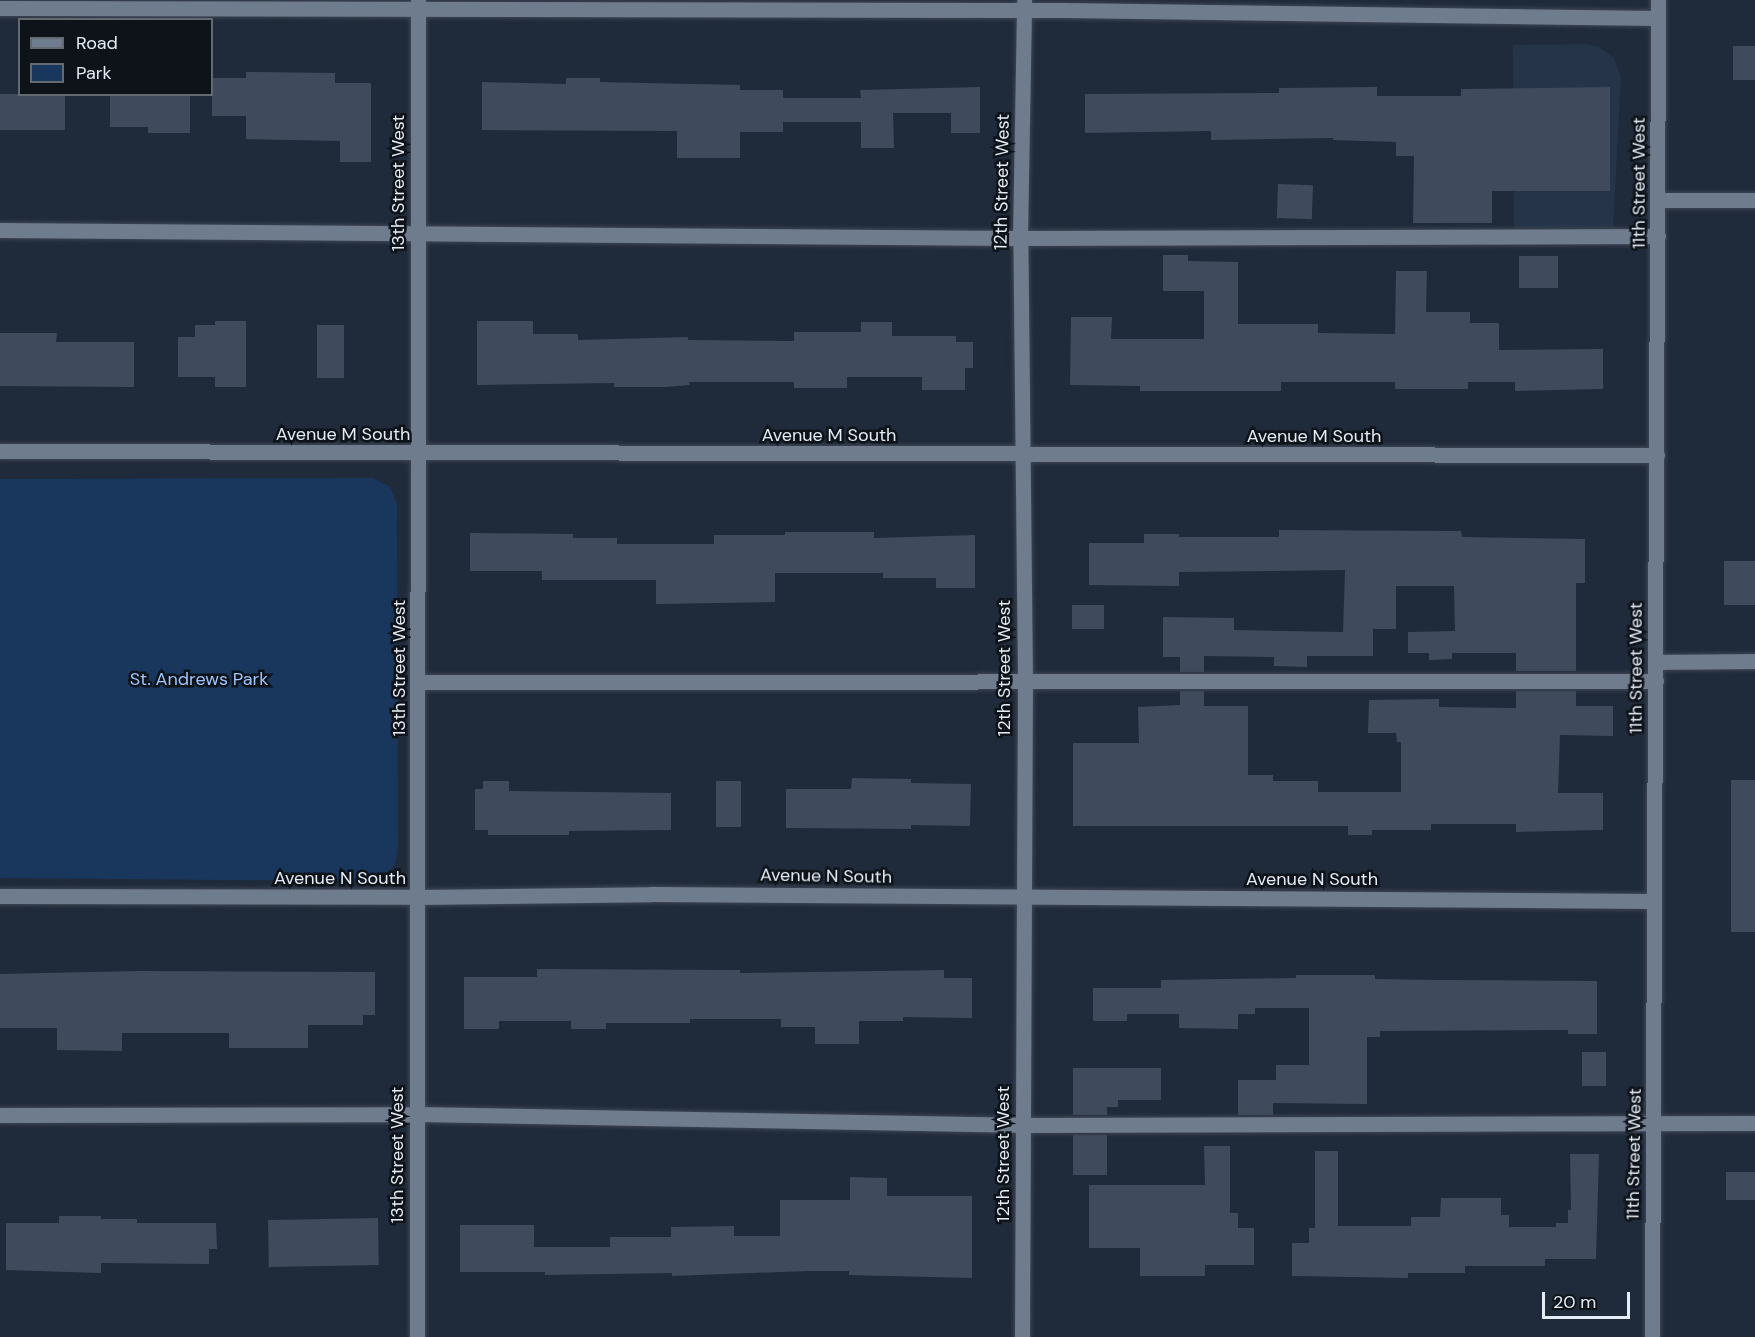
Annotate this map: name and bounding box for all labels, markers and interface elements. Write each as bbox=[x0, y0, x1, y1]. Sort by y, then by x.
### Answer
legend bbox=[18, 18, 213, 96]
text: Road bbox=[76, 31, 118, 55]
text: Park bbox=[76, 61, 112, 85]
street label: 12th Street West bbox=[990, 114, 1014, 250]
street label: 13th Street West bbox=[387, 115, 409, 251]
street label: 11th Street West bbox=[1628, 117, 1650, 249]
street label: Avenue M South bbox=[276, 423, 410, 445]
street label: Avenue M South bbox=[762, 424, 896, 446]
street label: Avenue M South bbox=[1247, 425, 1381, 447]
street label: 13th Street West bbox=[388, 600, 410, 736]
street label: 12th Street West bbox=[993, 600, 1015, 736]
street label: 11th Street West bbox=[1625, 602, 1647, 734]
park label: St. Andrews Park bbox=[130, 668, 268, 690]
street label: Avenue N South bbox=[760, 864, 892, 888]
street label: Avenue N South bbox=[274, 867, 406, 889]
street label: Avenue N South bbox=[1246, 868, 1378, 890]
street label: 12th Street West bbox=[992, 1086, 1014, 1222]
street label: 13th Street West bbox=[386, 1087, 408, 1223]
street label: 11th Street West bbox=[1622, 1088, 1646, 1220]
scale bar bbox=[1545, 1280, 1634, 1318]
text: 20 m bbox=[1553, 1290, 1596, 1314]

